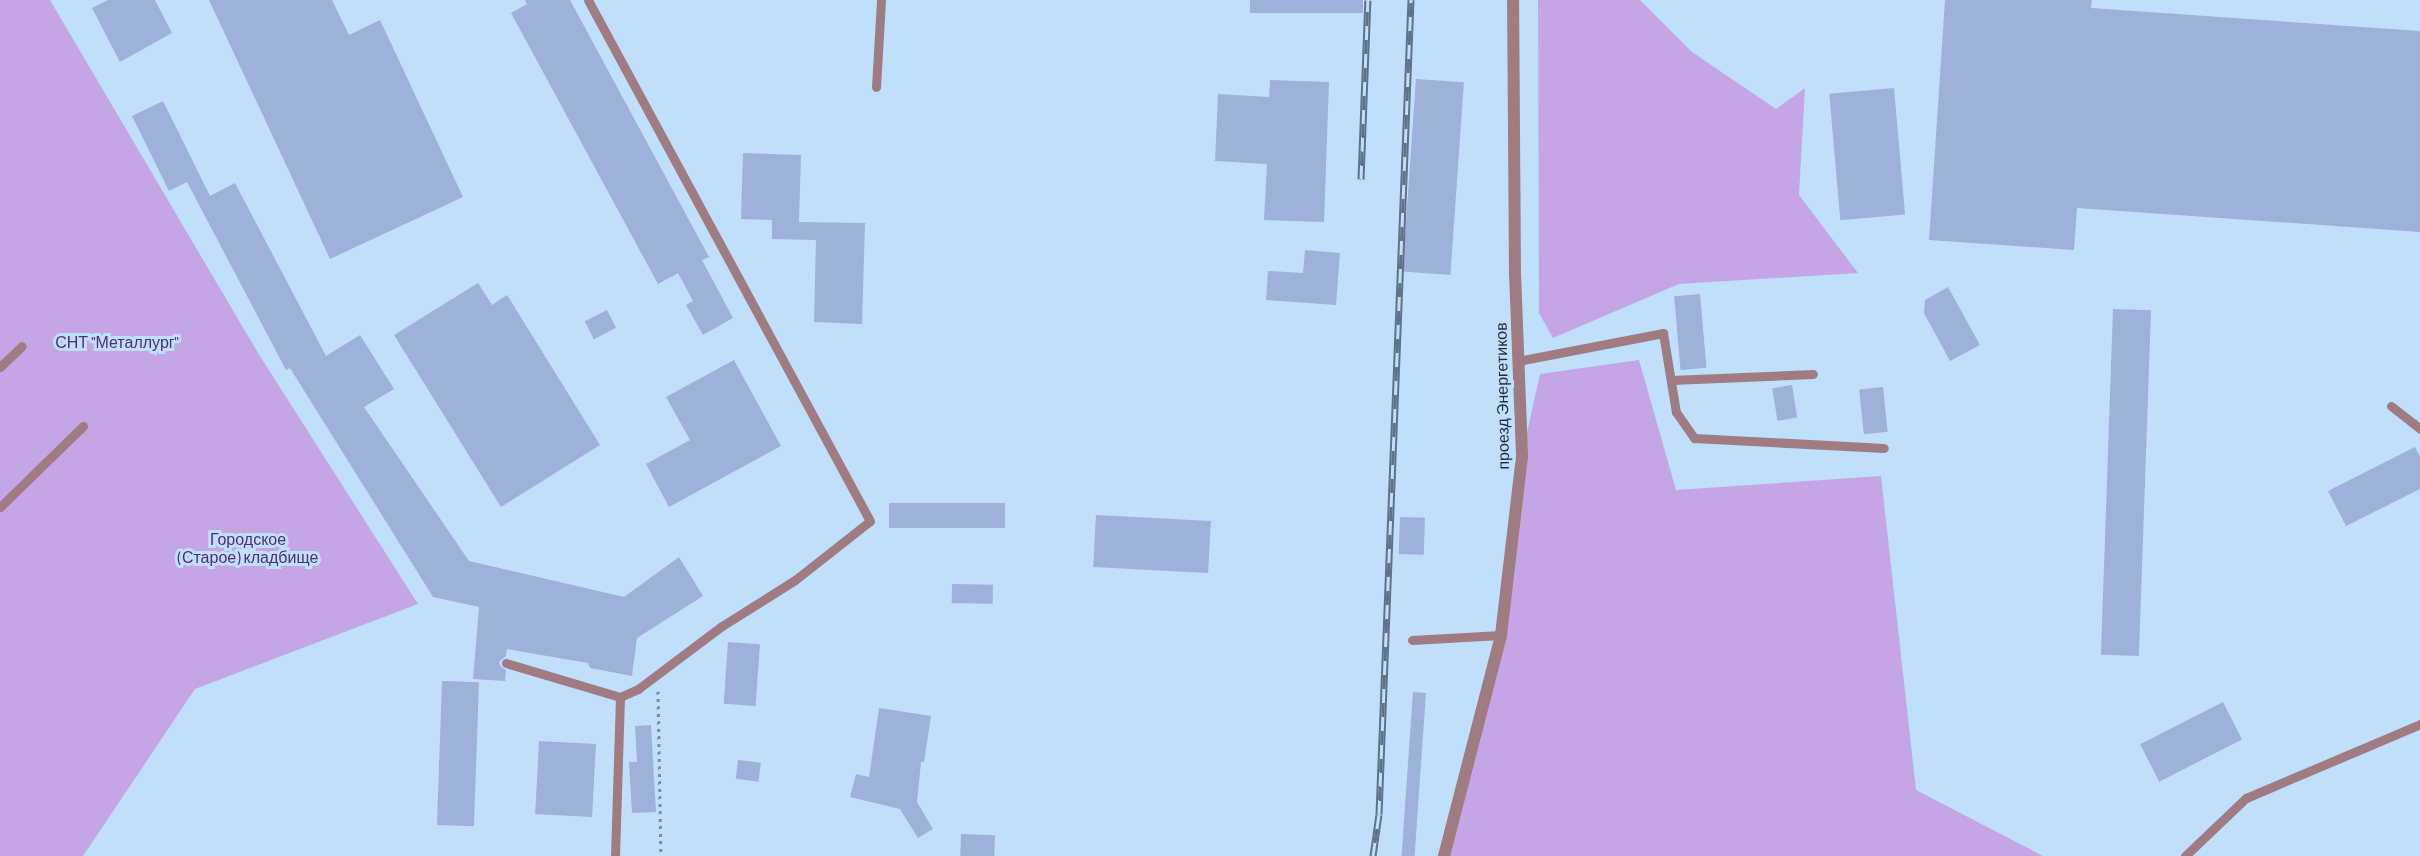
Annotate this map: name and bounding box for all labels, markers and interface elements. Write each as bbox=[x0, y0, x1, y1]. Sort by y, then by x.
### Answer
street label: проезд Энергетиков bbox=[1491, 322, 1513, 470]
park label: СНТ "Металлург" bbox=[55, 332, 179, 352]
park label: Городское (Старое) кладбище bbox=[178, 529, 318, 567]

